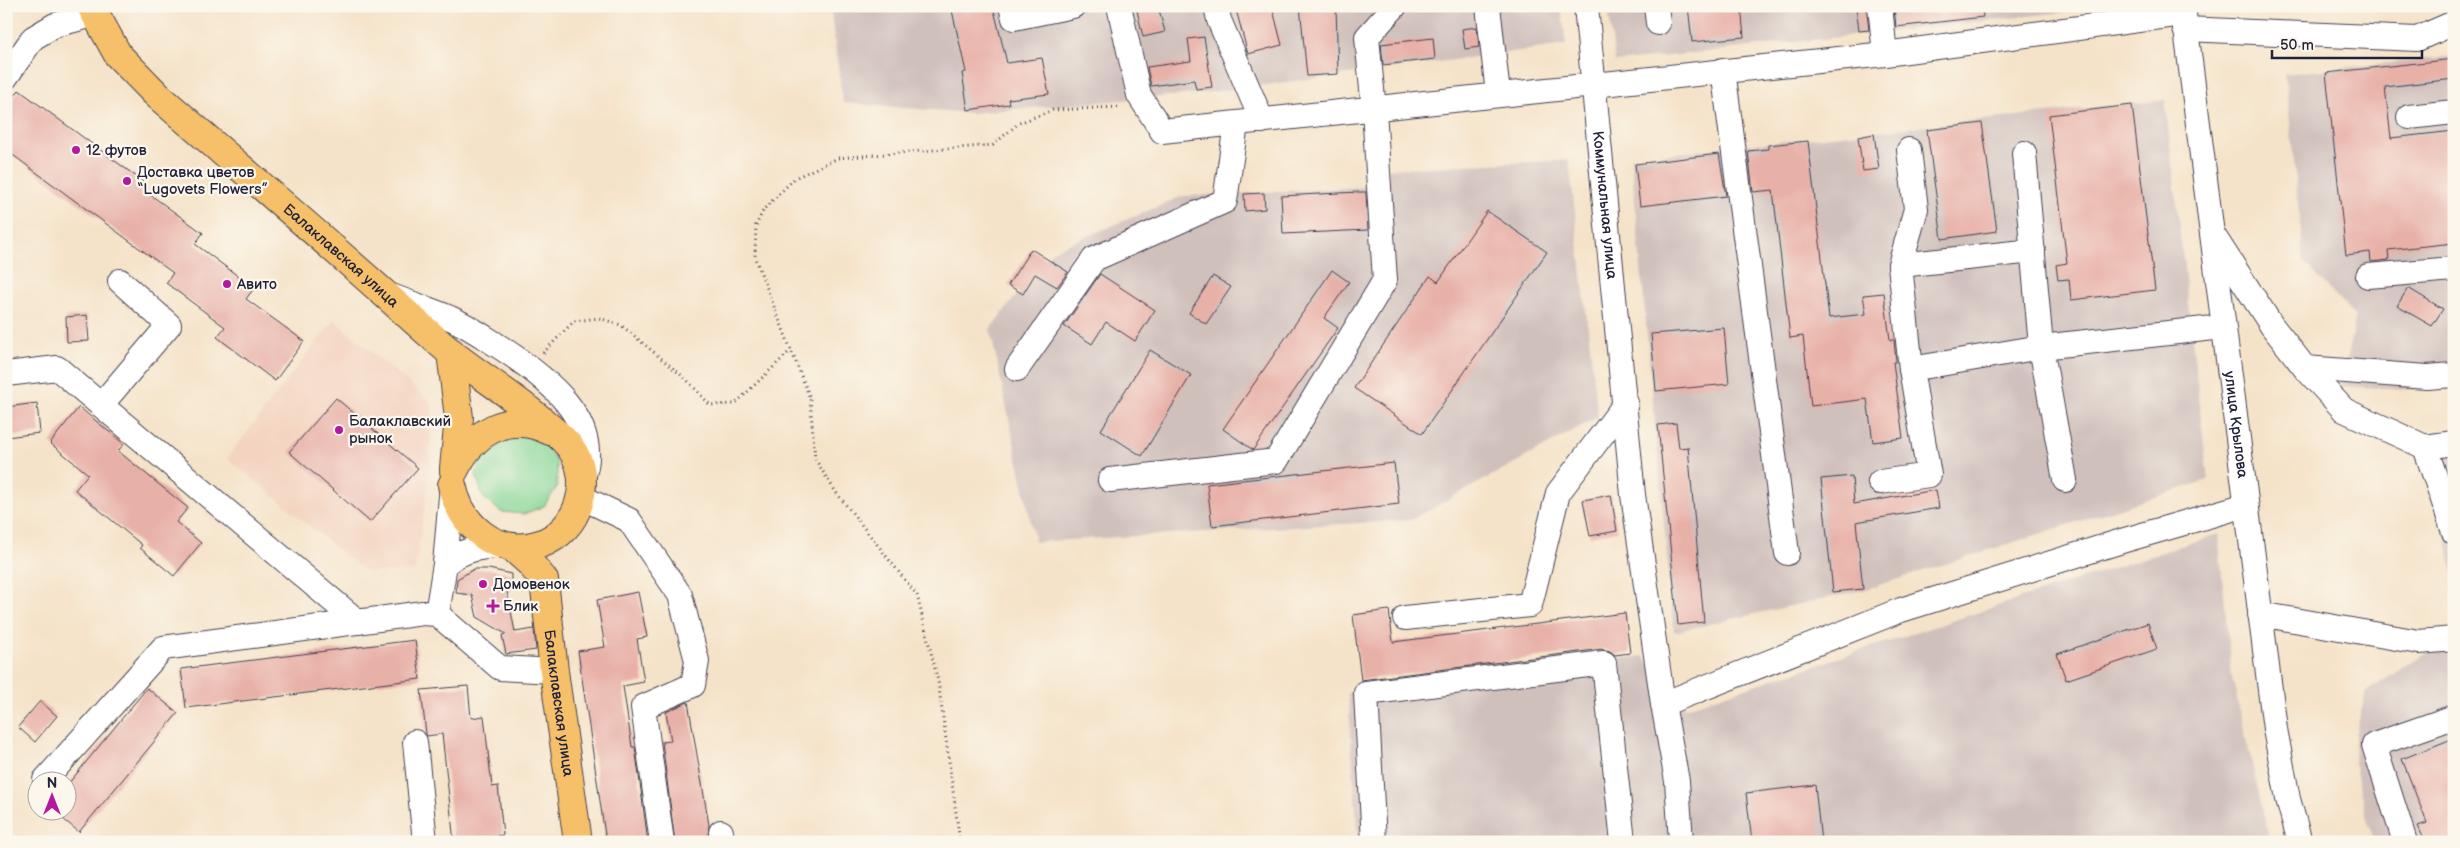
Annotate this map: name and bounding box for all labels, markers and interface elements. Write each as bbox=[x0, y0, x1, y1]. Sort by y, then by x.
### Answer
scale bar bbox=[2272, 28, 2422, 60]
text: 50 m bbox=[2280, 36, 2314, 55]
street label: Коммунальная улица bbox=[1588, 130, 1621, 280]
place label: 12 футов bbox=[86, 141, 147, 160]
marker: 12 футов bbox=[70, 144, 82, 156]
place label: Доставка цветов “Lugovets Flowers” bbox=[137, 163, 268, 199]
marker: Доставка цветов “Lugovets Flowers” bbox=[121, 175, 133, 187]
street label: Балаклавская улица bbox=[279, 200, 402, 312]
place label: Авито bbox=[236, 275, 277, 294]
marker: Авито bbox=[221, 278, 233, 290]
street label: улица Крылова bbox=[2220, 370, 2252, 479]
place label: Балаклавский рынок bbox=[349, 412, 451, 448]
marker: Балаклавский рынок bbox=[333, 424, 345, 436]
place label: Домовенок bbox=[493, 575, 570, 594]
marker: Домовенок bbox=[477, 578, 489, 590]
place label: Блик bbox=[503, 597, 538, 616]
marker: Блик bbox=[487, 600, 499, 612]
street label: Балаклавская улица bbox=[540, 629, 578, 778]
north arrow bbox=[28, 770, 78, 820]
text: N bbox=[47, 775, 57, 792]

